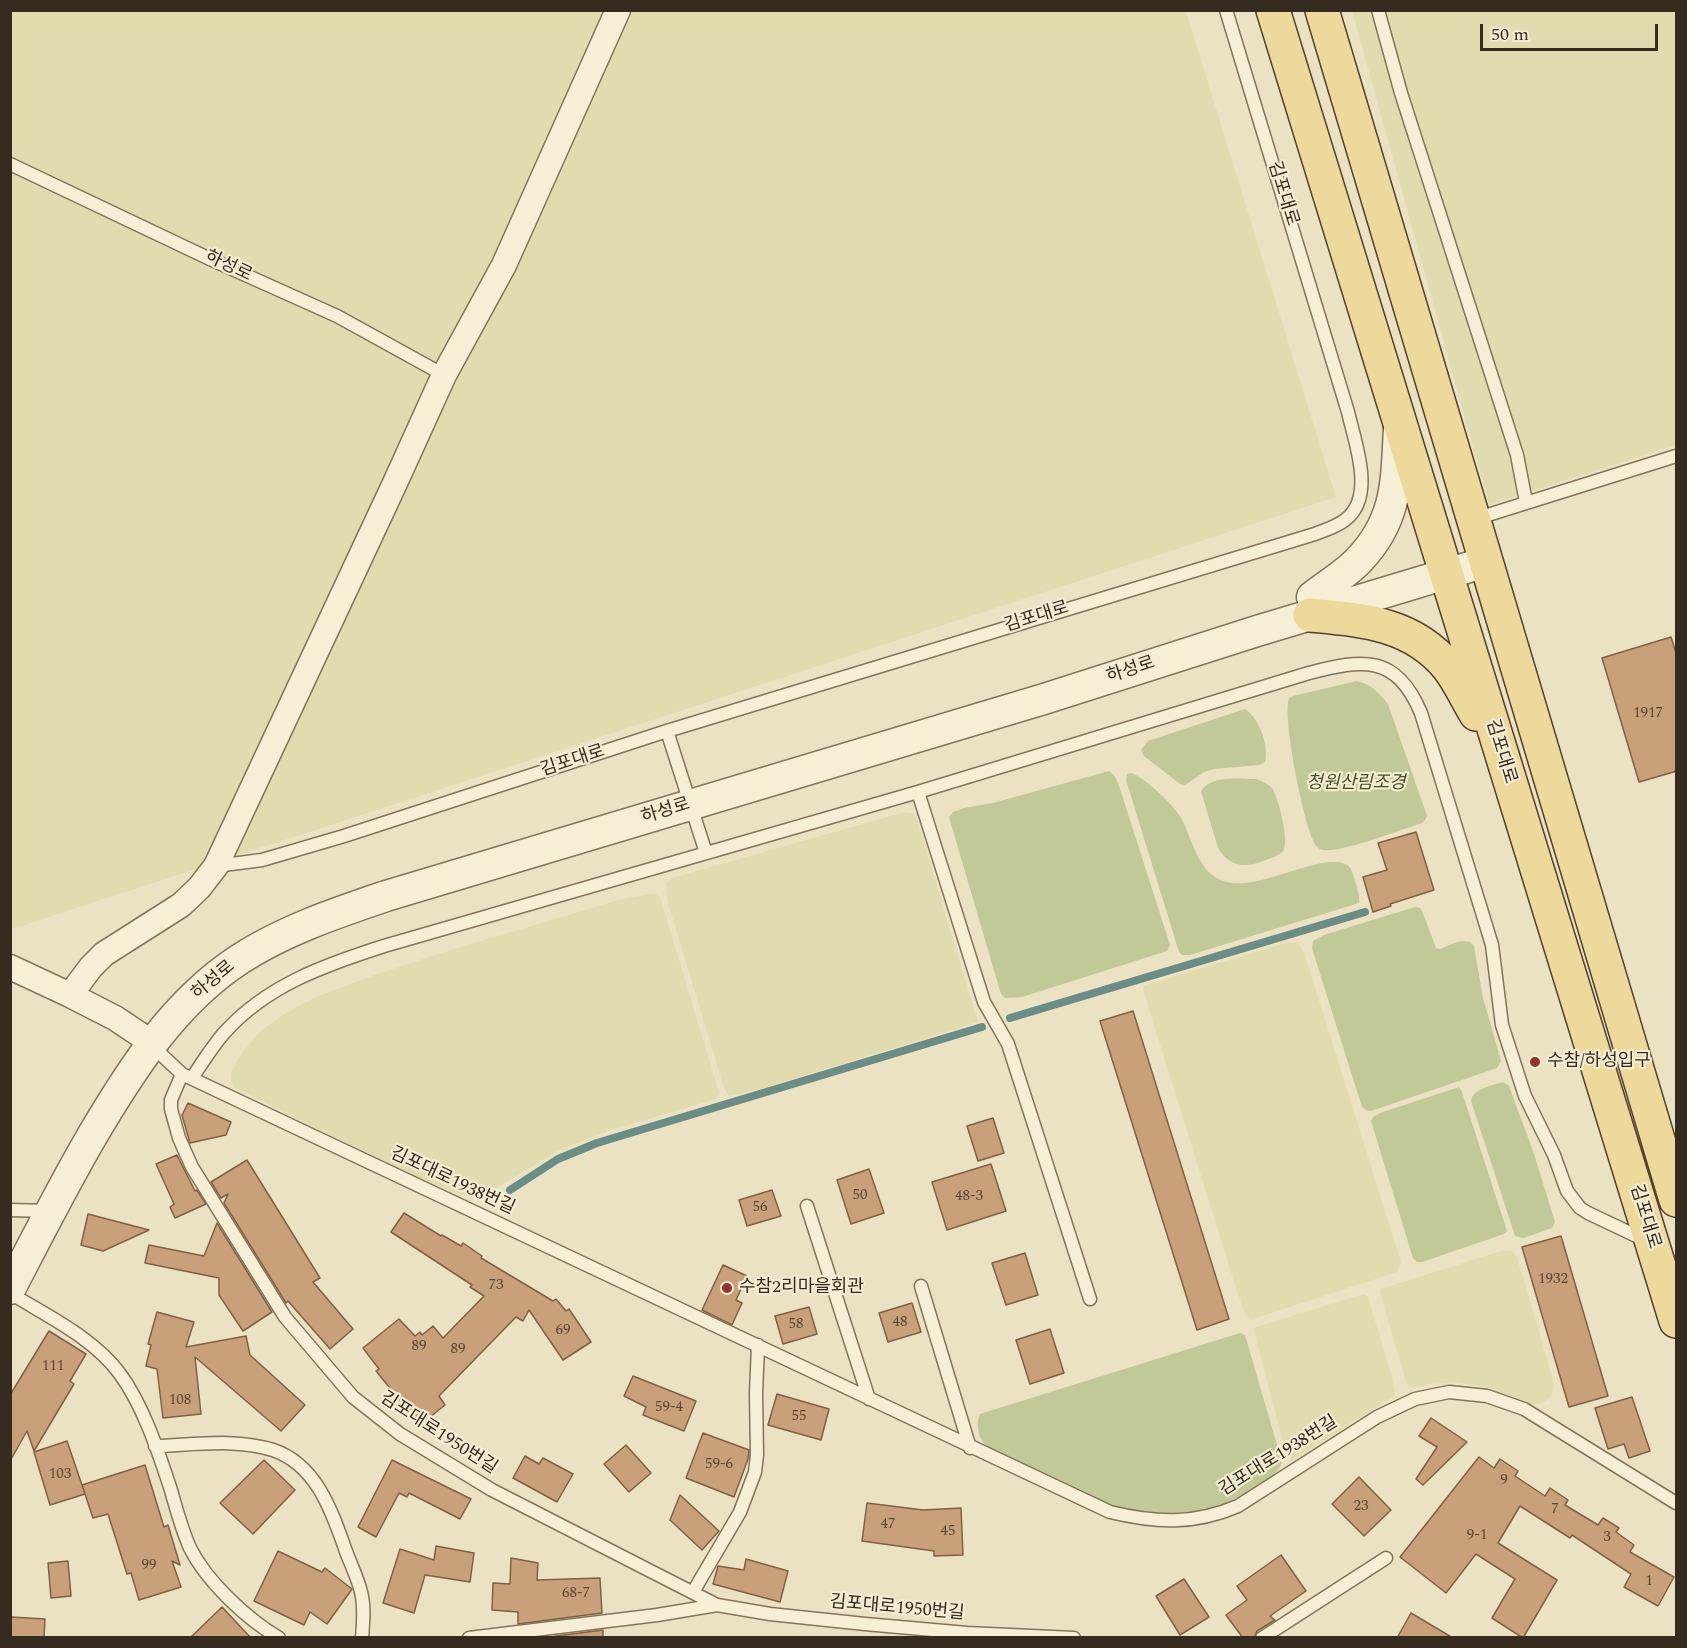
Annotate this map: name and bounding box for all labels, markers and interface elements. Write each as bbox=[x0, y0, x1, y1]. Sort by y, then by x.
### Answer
scale bar bbox=[1483, 12, 1662, 50]
text: 50 m bbox=[1491, 21, 1529, 48]
street label: 김포대로 bbox=[1262, 159, 1302, 229]
street label: 하성로 bbox=[201, 247, 255, 287]
street label: 김포대로 bbox=[1002, 598, 1072, 638]
street label: 하성로 bbox=[1104, 653, 1158, 689]
house number: 1917 bbox=[1633, 705, 1663, 723]
street label: 김포대로 bbox=[1480, 717, 1520, 787]
street label: 김포대로 bbox=[538, 741, 608, 783]
park label: 청원산림조경 bbox=[1306, 773, 1406, 795]
street label: 하성로 bbox=[639, 794, 693, 830]
street label: 하성로 bbox=[188, 957, 240, 1005]
place label: 수참/하성입구 bbox=[1547, 1051, 1651, 1073]
marker: 수참/하성입구 bbox=[1528, 1055, 1542, 1069]
street label: 김포대로1938번길 bbox=[386, 1144, 518, 1220]
street label: 김포대로 bbox=[1624, 1182, 1664, 1252]
house number: 50 bbox=[853, 1187, 867, 1205]
house number: 48-3 bbox=[955, 1188, 983, 1206]
house number: 56 bbox=[753, 1199, 767, 1217]
house number: 1932 bbox=[1538, 1271, 1568, 1289]
house number: 73 bbox=[489, 1277, 503, 1295]
place label: 수참2리마을회관 bbox=[739, 1277, 864, 1299]
marker: 수참2리마을회관 bbox=[720, 1281, 734, 1295]
house number: 48 bbox=[893, 1314, 907, 1332]
house number: 58 bbox=[789, 1316, 803, 1334]
house number: 69 bbox=[556, 1322, 570, 1340]
house number: 89 bbox=[412, 1338, 426, 1356]
house number: 89 bbox=[451, 1341, 465, 1359]
house number: 111 bbox=[42, 1358, 64, 1376]
street label: 김포대로1950번길 bbox=[375, 1388, 501, 1480]
house number: 108 bbox=[169, 1392, 191, 1410]
house number: 59-4 bbox=[655, 1399, 683, 1417]
house number: 55 bbox=[792, 1408, 806, 1426]
street label: 김포대로1938번길 bbox=[1216, 1412, 1342, 1502]
house number: 59-6 bbox=[705, 1456, 733, 1474]
house number: 103 bbox=[49, 1466, 71, 1484]
house number: 9 bbox=[1500, 1472, 1508, 1490]
house number: 23 bbox=[1354, 1498, 1368, 1516]
house number: 7 bbox=[1551, 1501, 1559, 1519]
house number: 47 bbox=[881, 1516, 895, 1534]
house number: 45 bbox=[941, 1523, 955, 1541]
house number: 9-1 bbox=[1467, 1527, 1487, 1545]
house number: 3 bbox=[1603, 1529, 1611, 1547]
house number: 99 bbox=[142, 1557, 156, 1575]
house number: 1 bbox=[1645, 1573, 1653, 1591]
house number: 68-7 bbox=[562, 1585, 590, 1603]
street label: 김포대로1950번길 bbox=[829, 1592, 965, 1626]

